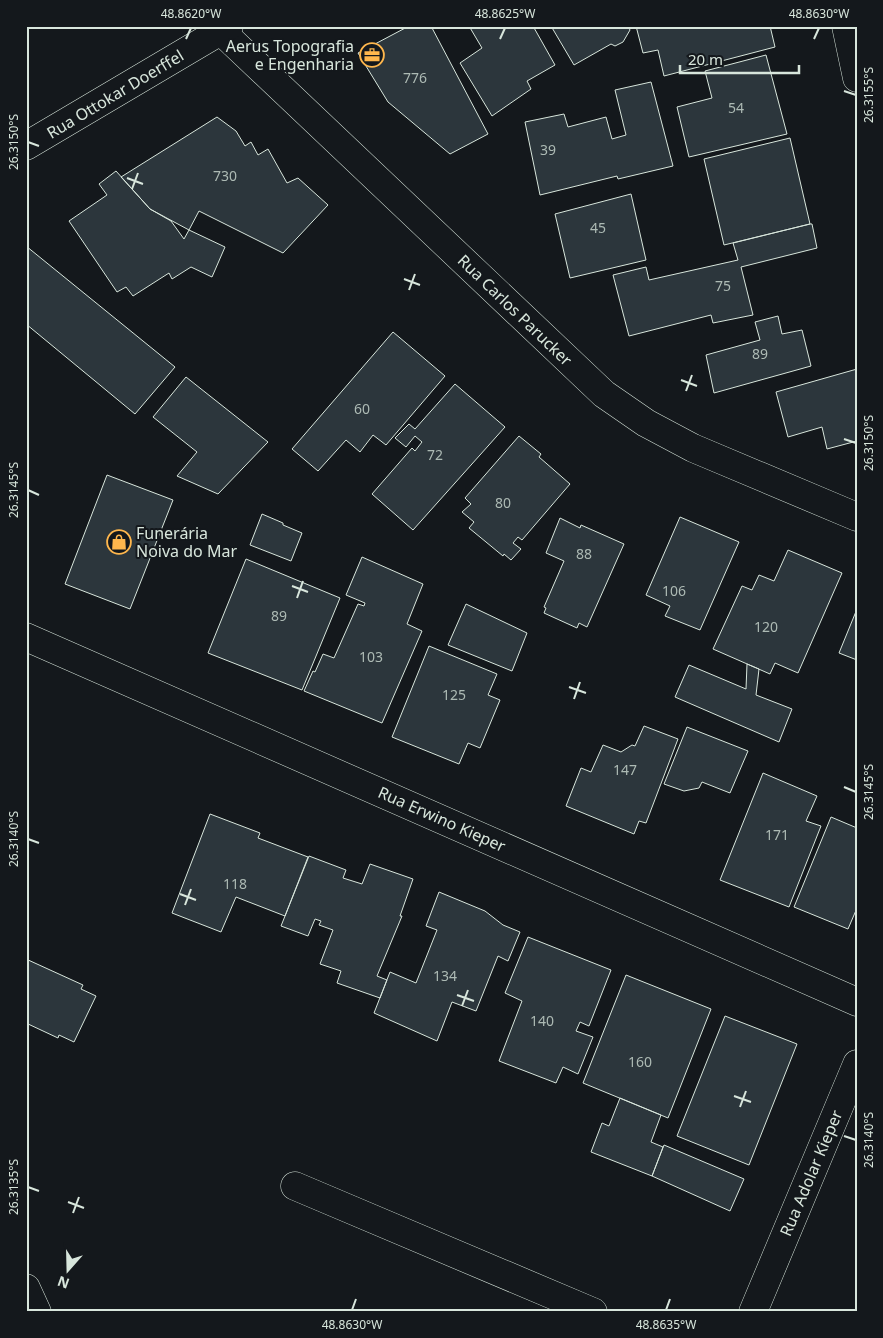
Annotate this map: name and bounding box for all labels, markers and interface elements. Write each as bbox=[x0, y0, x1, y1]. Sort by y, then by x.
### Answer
text: 48.8620°W bbox=[161, 5, 221, 22]
text: 48.8625°W bbox=[475, 5, 535, 22]
text: 48.8630°W bbox=[789, 5, 849, 22]
place label: Aerus Topografia e Engenharia bbox=[226, 35, 354, 75]
office icon: Aerus Topografia e Engenharia bbox=[359, 42, 385, 68]
scale bar bbox=[680, 42, 799, 74]
street label: Rua Ottokar Doerffel bbox=[42, 44, 188, 144]
text: 20 m bbox=[688, 49, 723, 69]
text: 26.3155°S bbox=[860, 67, 877, 123]
house number: 776 bbox=[403, 68, 427, 87]
house number: 54 bbox=[728, 98, 744, 117]
text: 26.3150°S bbox=[5, 114, 22, 170]
house number: 39 bbox=[540, 140, 556, 159]
house number: 730 bbox=[213, 166, 237, 185]
house number: 45 bbox=[590, 218, 606, 237]
street label: Rua Carlos Parucker bbox=[453, 250, 577, 371]
house number: 75 bbox=[715, 276, 731, 295]
house number: 89 bbox=[752, 344, 768, 363]
house number: 60 bbox=[354, 399, 370, 418]
text: 26.3150°S bbox=[860, 415, 877, 471]
house number: 72 bbox=[427, 445, 443, 464]
text: 26.3145°S bbox=[5, 462, 22, 518]
house number: 80 bbox=[495, 493, 511, 512]
place label: Funerária Noiva do Mar bbox=[136, 522, 237, 562]
shop icon: Funerária Noiva do Mar bbox=[106, 529, 132, 555]
house number: 88 bbox=[576, 544, 592, 563]
house number: 106 bbox=[662, 581, 686, 600]
house number: 89 bbox=[271, 606, 287, 625]
house number: 120 bbox=[754, 617, 778, 636]
house number: 103 bbox=[359, 647, 383, 666]
house number: 125 bbox=[442, 685, 466, 704]
house number: 147 bbox=[613, 760, 637, 779]
text: 26.3145°S bbox=[860, 764, 877, 820]
street label: Rua Erwino Kieper bbox=[375, 781, 510, 857]
text: 26.3140°S bbox=[5, 811, 22, 867]
house number: 171 bbox=[765, 825, 789, 844]
house number: 118 bbox=[223, 874, 247, 893]
house number: 134 bbox=[433, 966, 457, 985]
house number: 140 bbox=[530, 1011, 554, 1030]
house number: 160 bbox=[628, 1052, 652, 1071]
street label: Rua Adolar Kieper bbox=[774, 1106, 848, 1239]
text: 26.3140°S bbox=[860, 1112, 877, 1168]
text: 26.3135°S bbox=[5, 1159, 22, 1215]
north arrow bbox=[42, 1246, 92, 1296]
text: N bbox=[55, 1272, 72, 1294]
text: 48.8630°W bbox=[322, 1316, 382, 1333]
text: 48.8635°W bbox=[636, 1316, 696, 1333]

